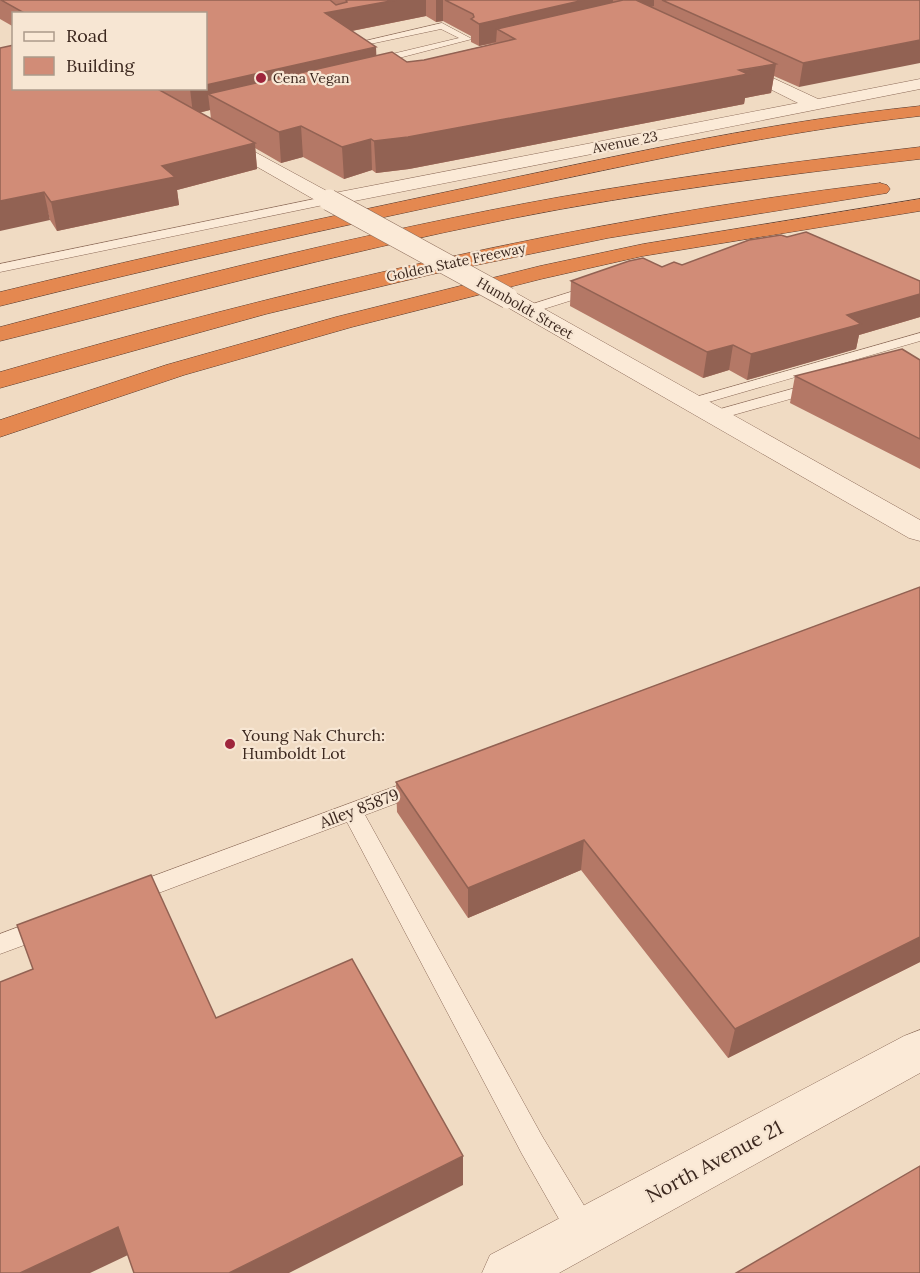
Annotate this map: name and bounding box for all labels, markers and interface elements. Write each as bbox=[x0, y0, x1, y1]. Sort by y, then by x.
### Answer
legend bbox=[12, 12, 207, 90]
text: Road bbox=[66, 24, 108, 47]
text: Building bbox=[66, 54, 136, 77]
place label: Cena Vegan bbox=[273, 69, 350, 87]
marker: Cena Vegan bbox=[254, 71, 268, 85]
street label: Avenue 23 bbox=[590, 127, 659, 157]
street label: Golden State Freeway bbox=[385, 238, 528, 286]
street label: Humboldt Street bbox=[473, 273, 577, 343]
place label: Young Nak Church: Humboldt Lot bbox=[241, 725, 385, 763]
marker: Young Nak Church: Humboldt Lot bbox=[223, 737, 237, 751]
street label: Alley 85879 bbox=[316, 784, 401, 833]
street label: North Avenue 21 bbox=[641, 1114, 787, 1208]

